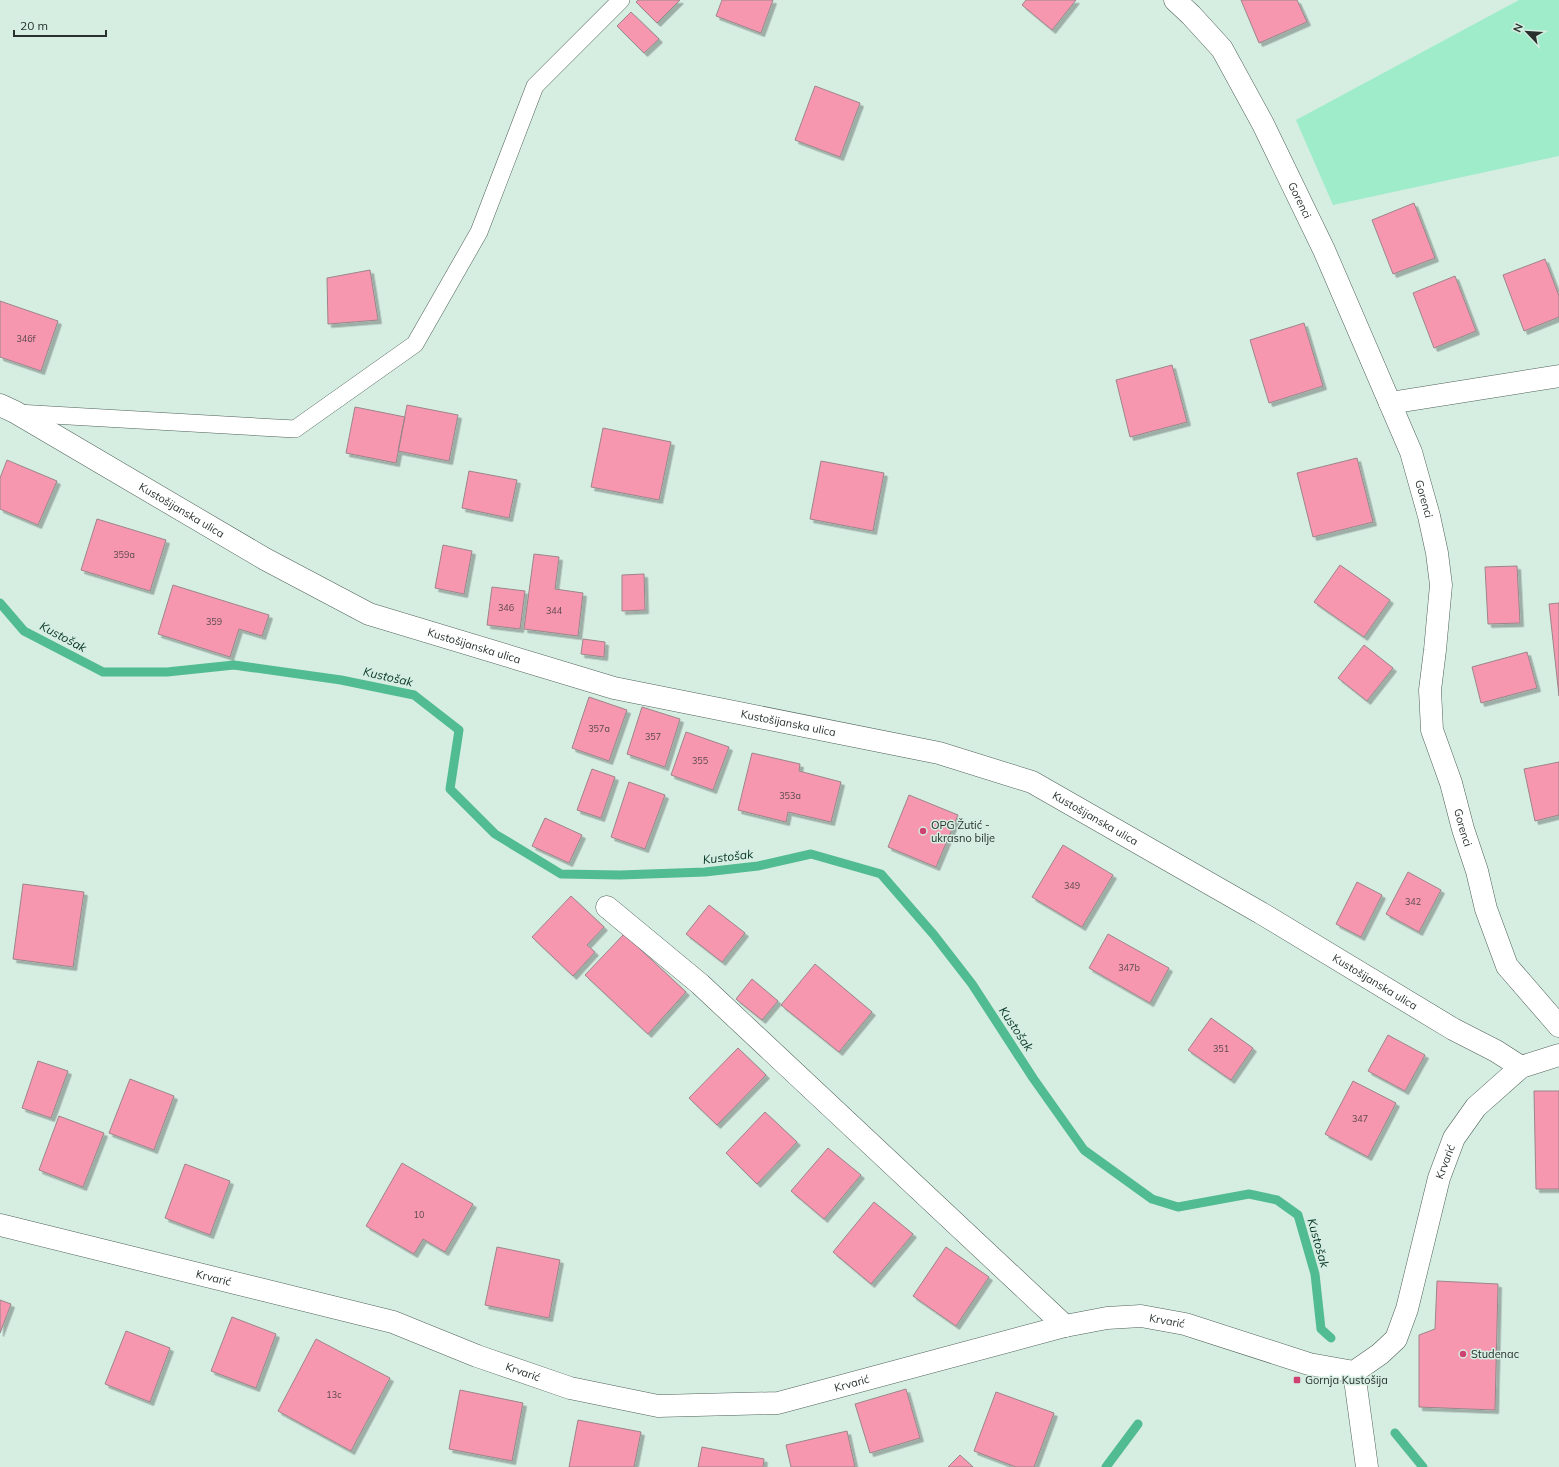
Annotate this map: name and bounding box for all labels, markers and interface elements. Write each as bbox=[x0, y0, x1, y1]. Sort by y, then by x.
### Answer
scale bar bbox=[14, 12, 106, 38]
north arrow bbox=[1507, 12, 1547, 52]
text: 20 m bbox=[20, 18, 48, 33]
text: N bbox=[1510, 21, 1526, 34]
street label: Gorenci bbox=[1285, 180, 1315, 221]
house number: 346f bbox=[16, 333, 37, 344]
street label: Gorenci bbox=[1412, 478, 1436, 519]
street label: Kustošijanska ulica bbox=[137, 480, 227, 541]
house number: 359a bbox=[113, 549, 135, 560]
house number: 346 bbox=[498, 602, 514, 613]
house number: 344 bbox=[546, 605, 563, 616]
house number: 359 bbox=[206, 616, 222, 627]
water label: Kustošak bbox=[37, 618, 90, 655]
street label: Kustošijanska ulica bbox=[426, 625, 522, 666]
water label: Kustošak bbox=[362, 664, 415, 690]
street label: Kustošijanska ulica bbox=[740, 707, 837, 739]
house number: 357a bbox=[588, 723, 610, 734]
house number: 357 bbox=[645, 731, 661, 742]
house number: 355 bbox=[692, 755, 709, 766]
street label: Kustošijanska ulica bbox=[1050, 788, 1141, 848]
house number: 353a bbox=[779, 790, 801, 801]
street label: Gorenci bbox=[1451, 807, 1475, 848]
place label: OPG Žutić - ukrasno bilje bbox=[931, 818, 995, 845]
marker: OPG Žutić - ukrasno bilje bbox=[918, 826, 928, 836]
water label: Kustošak bbox=[702, 846, 755, 867]
house number: 349 bbox=[1064, 880, 1080, 891]
house number: 342 bbox=[1405, 896, 1421, 907]
street label: Kustošijanska ulica bbox=[1330, 951, 1420, 1013]
house number: 347b bbox=[1118, 962, 1140, 973]
water label: Kustošak bbox=[996, 1004, 1037, 1055]
house number: 351 bbox=[1213, 1043, 1229, 1054]
house number: 347 bbox=[1352, 1113, 1368, 1124]
street label: Krvarić bbox=[1432, 1142, 1458, 1181]
house number: 10 bbox=[414, 1209, 424, 1220]
water label: Kustošak bbox=[1304, 1216, 1333, 1270]
street label: Krvarić bbox=[195, 1267, 233, 1289]
street label: Krvarić bbox=[1148, 1311, 1186, 1331]
place label: Studenac bbox=[1471, 1347, 1520, 1361]
marker: Studenac bbox=[1458, 1349, 1468, 1359]
street label: Krvarić bbox=[504, 1359, 543, 1384]
street label: Krvarić bbox=[833, 1372, 871, 1395]
place label: Gornja Kustošija bbox=[1305, 1373, 1388, 1387]
marker: Gornja Kustošija bbox=[1292, 1375, 1302, 1385]
house number: 13c bbox=[326, 1389, 342, 1400]

